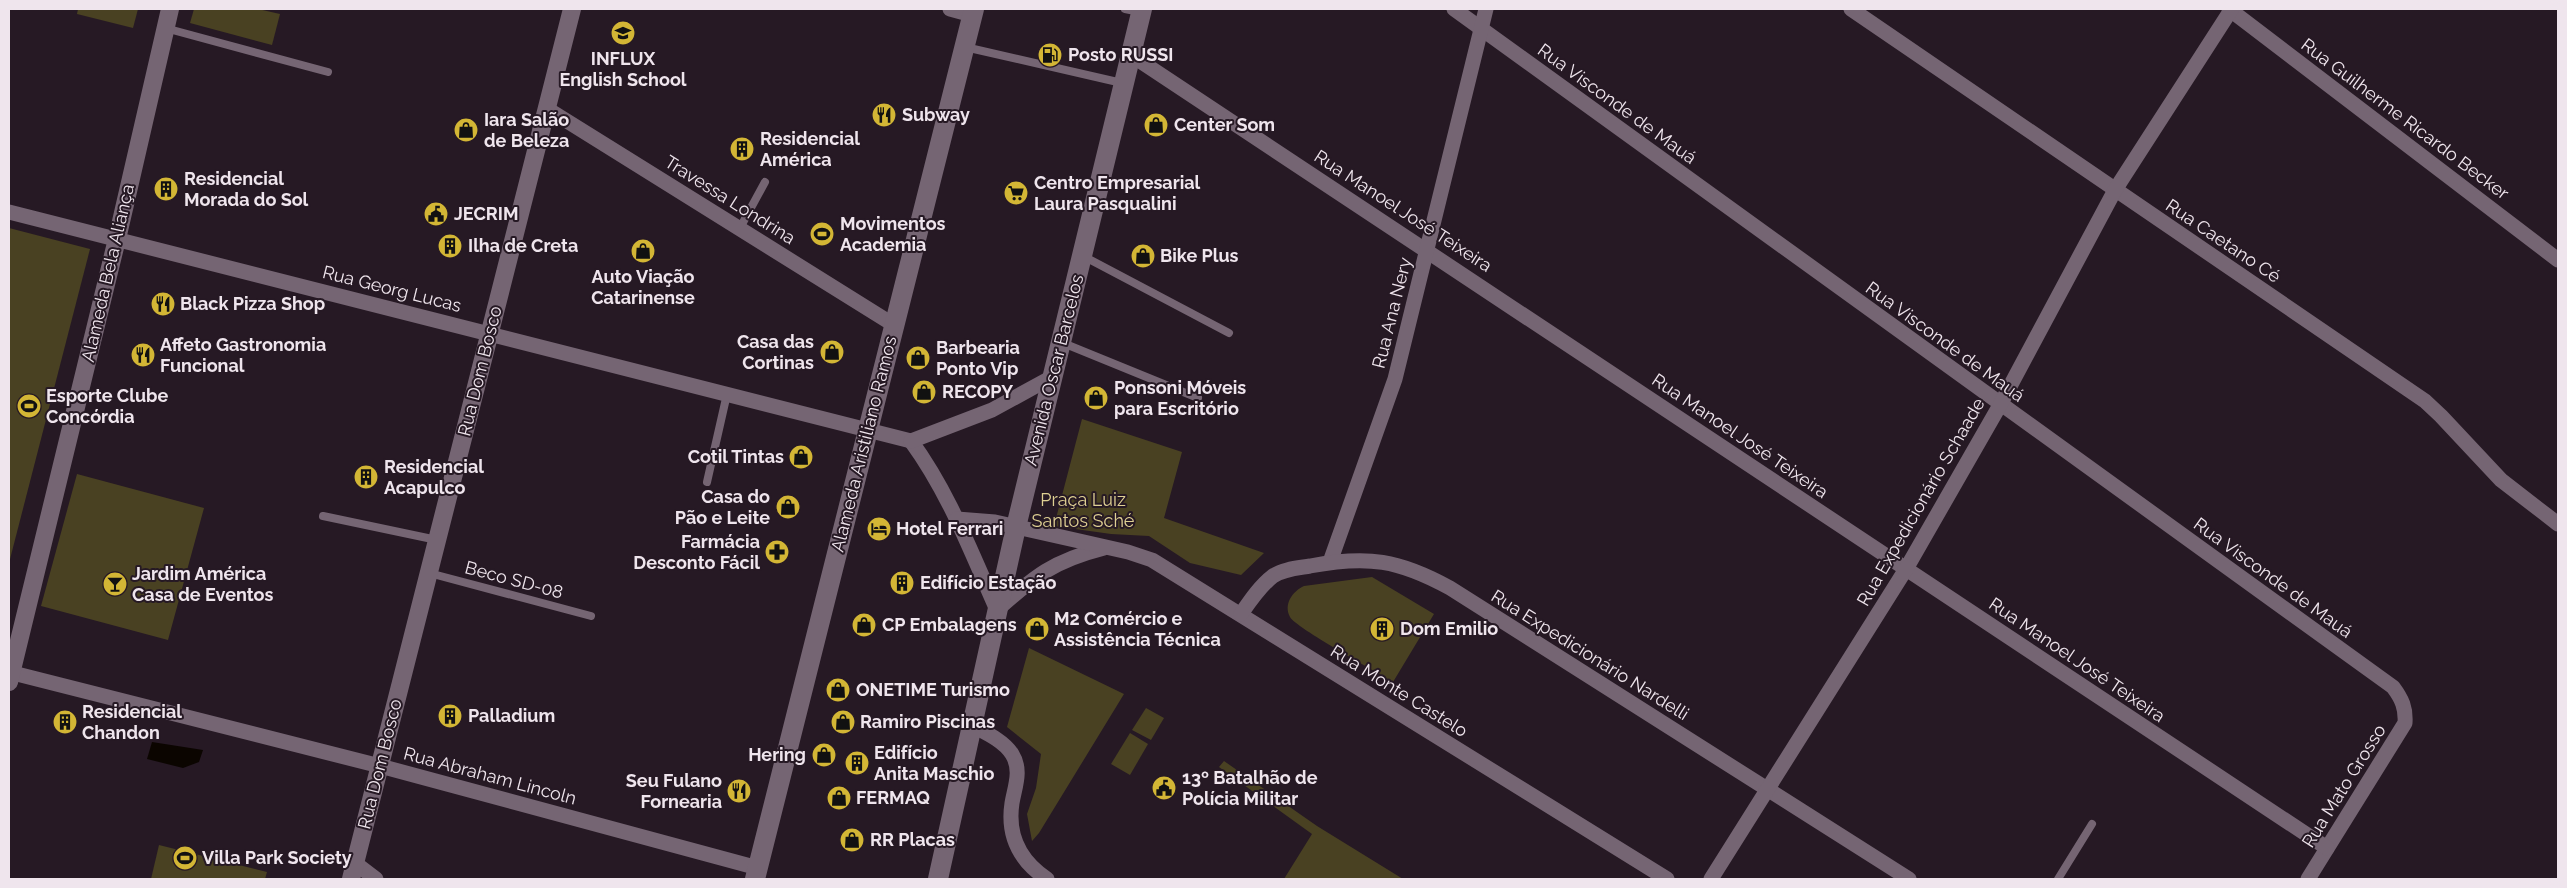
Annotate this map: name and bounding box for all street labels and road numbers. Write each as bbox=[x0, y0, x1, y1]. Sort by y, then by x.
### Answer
street label: Rua Guilherme Ricardo Becker bbox=[2297, 34, 2514, 204]
street label: Rua Visconde de Mauá bbox=[1534, 39, 1701, 168]
street label: Rua Manoel José Teixeira bbox=[1310, 145, 1496, 276]
street label: Travessa Londrina bbox=[661, 151, 799, 248]
street label: Alameda Bela Aliança bbox=[77, 182, 138, 364]
street label: Rua Caetano Cé bbox=[2162, 194, 2285, 287]
street label: Rua Ana Nery bbox=[1368, 255, 1416, 371]
street label: Rua Georg Lucas bbox=[321, 261, 464, 316]
street label: Avenida Oscar Barcelos bbox=[1020, 272, 1088, 468]
street label: Rua Visconde de Mauá bbox=[1862, 277, 2029, 406]
street label: Rua Dom Bosco bbox=[453, 303, 506, 438]
street label: Alameda Aristiliano Ramos bbox=[826, 333, 901, 554]
street label: Rua Manoel José Teixeira bbox=[1648, 369, 1832, 502]
street label: Rua Expedicionário Schaade bbox=[1852, 394, 1989, 609]
street label: Rua Visconde de Mauá bbox=[2190, 513, 2357, 642]
street label: Beco SD-08 bbox=[463, 556, 565, 603]
street label: Rua Expedicionário Nardelli bbox=[1488, 585, 1693, 724]
street label: Rua Manoel José Teixeira bbox=[1985, 593, 2169, 726]
street label: Rua Monte Castelo bbox=[1327, 640, 1472, 741]
street label: Rua Dom Bosco bbox=[353, 696, 406, 831]
street label: Rua Mato Grosso bbox=[2297, 720, 2390, 851]
street label: Rua Abraham Lincoln bbox=[402, 742, 579, 809]

